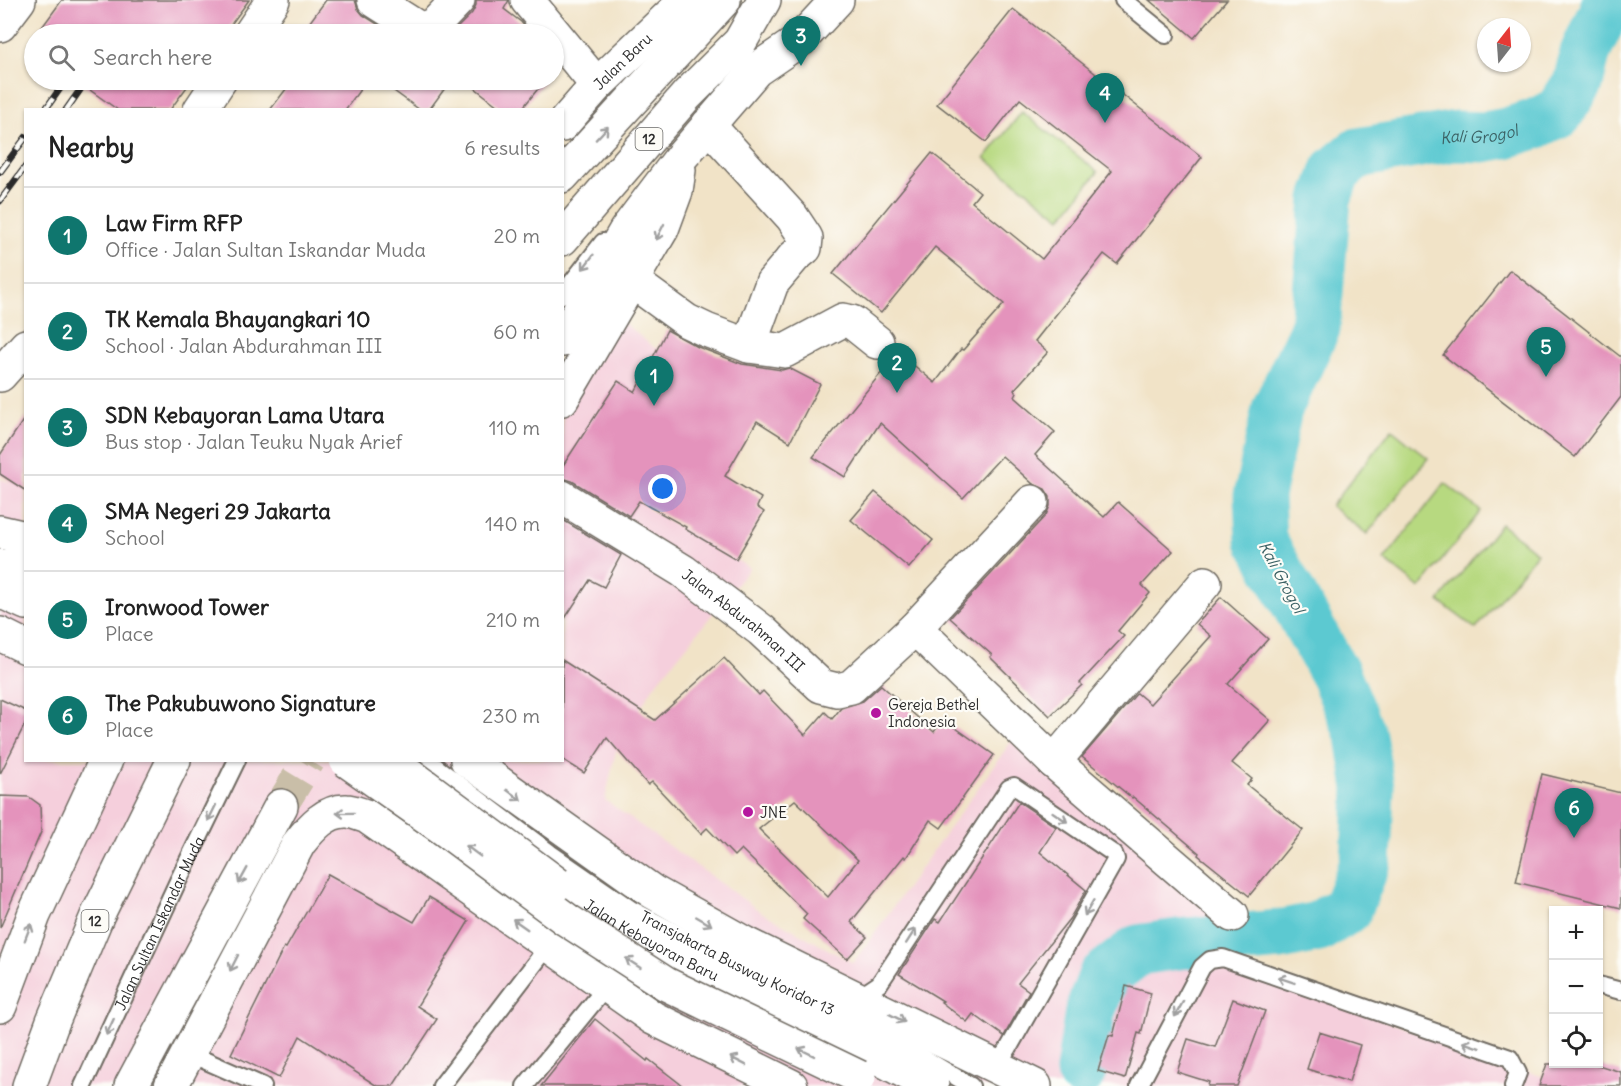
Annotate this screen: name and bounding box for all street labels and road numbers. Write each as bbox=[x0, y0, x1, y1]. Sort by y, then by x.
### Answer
street label: Jalan Baru bbox=[589, 28, 656, 93]
road number: 12 bbox=[636, 128, 662, 150]
street label: Jalan Abdurahman III bbox=[679, 565, 809, 676]
street label: Jalan Sultan Iskandar Muda bbox=[110, 832, 208, 1013]
street label: Jalan Kebayoran Baru bbox=[581, 894, 722, 985]
street label: Transjakarta Busway Koridor 13 bbox=[637, 906, 838, 1019]
road number: 12 bbox=[82, 910, 109, 932]

